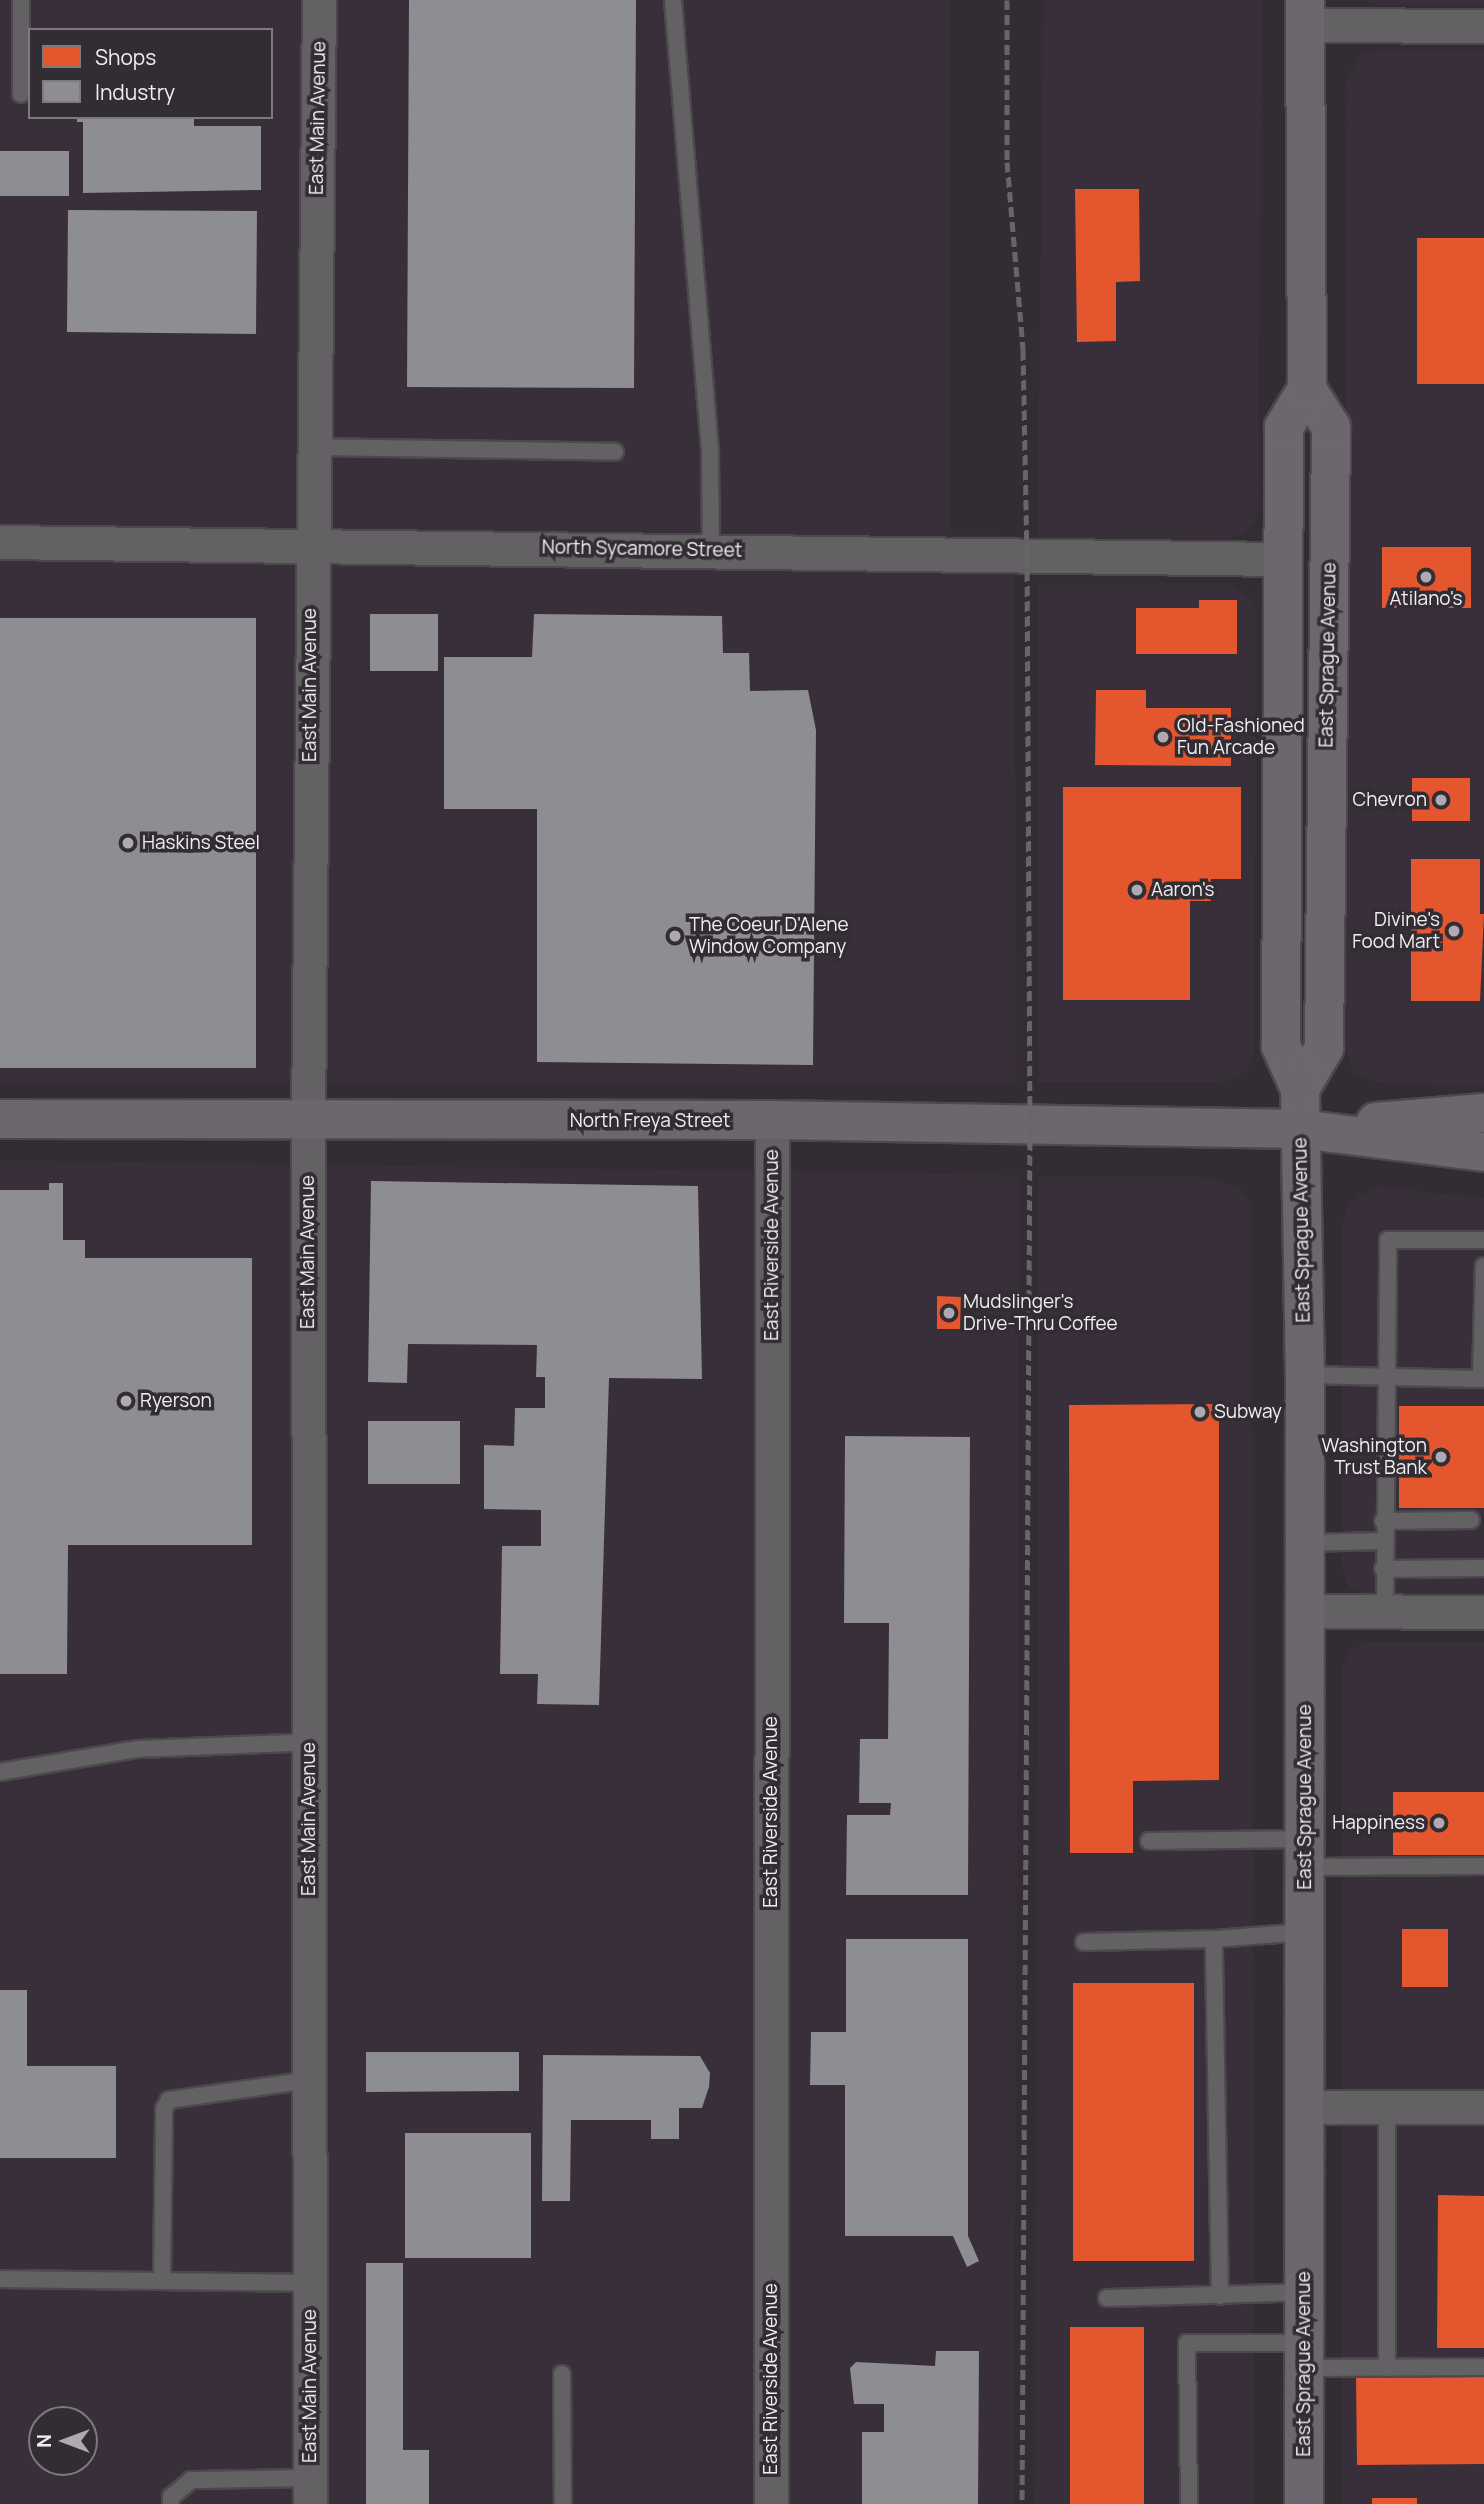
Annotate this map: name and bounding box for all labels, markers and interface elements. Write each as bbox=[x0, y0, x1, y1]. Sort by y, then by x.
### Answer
legend bbox=[28, 28, 273, 119]
street label: East Main Avenue bbox=[305, 41, 331, 195]
text: Shops bbox=[95, 43, 156, 71]
text: Industry bbox=[95, 78, 175, 106]
street label: North Sycamore Street bbox=[542, 536, 742, 562]
street label: East Sprague Avenue bbox=[1315, 562, 1341, 748]
marker: Atilano's bbox=[1418, 569, 1434, 585]
place label: Atilano's bbox=[1389, 588, 1463, 610]
street label: East Main Avenue bbox=[299, 608, 321, 762]
place label: Old-Fashioned Fun Arcade bbox=[1177, 715, 1305, 759]
marker: Old-Fashioned Fun Arcade bbox=[1155, 729, 1171, 745]
place label: Chevron bbox=[1353, 789, 1427, 811]
marker: Chevron bbox=[1433, 792, 1449, 808]
place label: Haskins Steel bbox=[142, 832, 260, 854]
marker: Haskins Steel bbox=[120, 835, 136, 851]
place label: Aaron's bbox=[1151, 879, 1215, 901]
marker: Aaron's bbox=[1129, 882, 1145, 898]
place label: Divine's Food Mart bbox=[1352, 909, 1440, 953]
place label: The Coeur D'Alene Window Company bbox=[689, 914, 849, 958]
marker: Divine's Food Mart bbox=[1446, 923, 1462, 939]
marker: The Coeur D'Alene Window Company bbox=[667, 928, 683, 944]
street label: North Freya Street bbox=[570, 1110, 730, 1132]
street label: East Sprague Avenue bbox=[1289, 1137, 1315, 1323]
street label: East Riverside Avenue bbox=[761, 1149, 783, 1341]
street label: East Main Avenue bbox=[297, 1175, 319, 1329]
place label: Mudslinger's Drive-Thru Coffee bbox=[963, 1291, 1118, 1335]
marker: Mudslinger's Drive-Thru Coffee bbox=[941, 1305, 957, 1321]
place label: Ryerson bbox=[140, 1390, 212, 1412]
marker: Ryerson bbox=[118, 1393, 134, 1409]
place label: Subway bbox=[1214, 1401, 1282, 1423]
marker: Subway bbox=[1192, 1404, 1208, 1420]
place label: Washington Trust Bank bbox=[1322, 1435, 1427, 1479]
marker: Washington Trust Bank bbox=[1433, 1449, 1449, 1465]
street label: East Sprague Avenue bbox=[1294, 1704, 1316, 1890]
street label: East Riverside Avenue bbox=[760, 1716, 782, 1908]
street label: East Main Avenue bbox=[298, 1742, 320, 1896]
place label: Happiness bbox=[1332, 1812, 1425, 1834]
marker: Happiness bbox=[1431, 1815, 1447, 1831]
street label: East Sprague Avenue bbox=[1293, 2271, 1315, 2457]
street label: East Riverside Avenue bbox=[760, 2283, 782, 2475]
street label: East Main Avenue bbox=[299, 2309, 321, 2463]
north arrow bbox=[28, 2406, 98, 2476]
text: N bbox=[31, 2434, 57, 2448]

